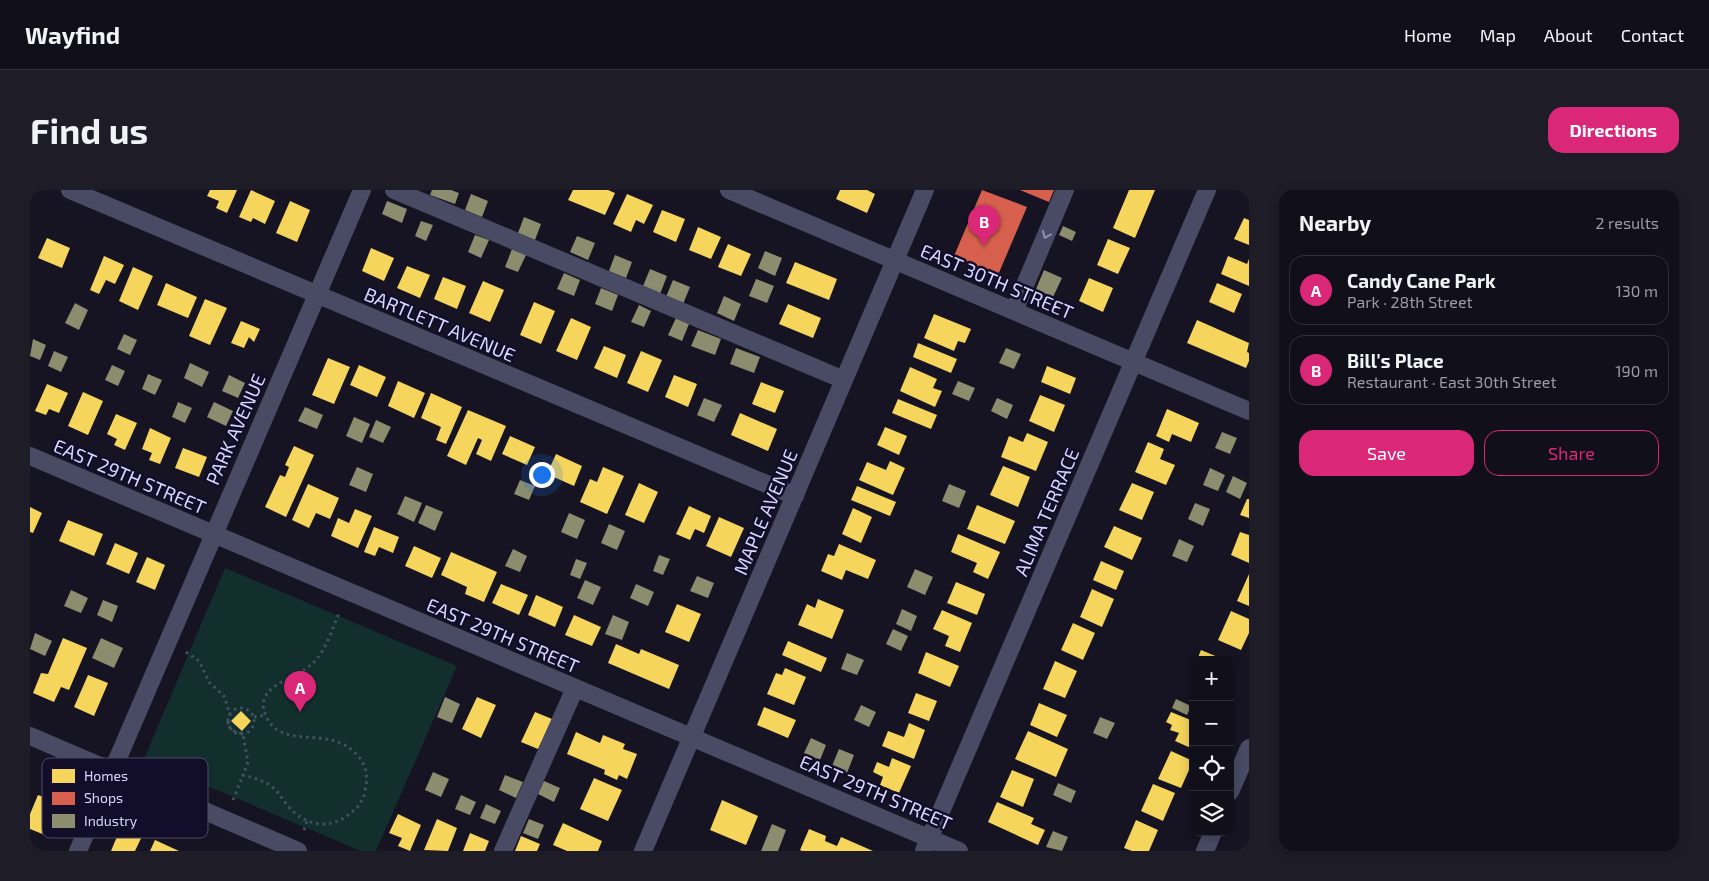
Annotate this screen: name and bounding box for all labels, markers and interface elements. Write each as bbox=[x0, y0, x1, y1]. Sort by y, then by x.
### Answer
text: Wayfind bbox=[25, 20, 120, 49]
text: Home bbox=[1404, 24, 1452, 46]
text: Map bbox=[1480, 24, 1516, 46]
text: About bbox=[1544, 24, 1593, 46]
text: Contact bbox=[1621, 24, 1684, 46]
button: Directions bbox=[1548, 107, 1679, 153]
text: Find us bbox=[30, 109, 148, 151]
pin: B bbox=[968, 205, 1000, 246]
text: Nearby bbox=[1299, 210, 1371, 235]
text: 2 results bbox=[1596, 213, 1659, 232]
one-way arrow bbox=[1042, 230, 1053, 239]
street label: EAST 30TH STREET bbox=[917, 238, 1077, 324]
text: Candy Cane Park bbox=[1347, 269, 1496, 292]
text: A bbox=[1311, 281, 1321, 300]
text: 130 m bbox=[1616, 281, 1658, 300]
street label: BARTLETT AVENUE bbox=[361, 282, 519, 366]
text: Park · 28th Street bbox=[1347, 292, 1473, 311]
text: Bill's Place bbox=[1347, 349, 1444, 372]
text: B bbox=[1311, 361, 1321, 380]
text: 190 m bbox=[1615, 361, 1658, 380]
street label: PARK AVENUE bbox=[200, 370, 270, 488]
text: Restaurant · East 30th Street bbox=[1347, 372, 1557, 391]
button: Save bbox=[1299, 430, 1474, 476]
button: Share bbox=[1484, 430, 1659, 476]
street label: EAST 29TH STREET bbox=[50, 434, 210, 518]
street label: ALIMA TERRACE bbox=[1009, 445, 1083, 579]
street label: MAPLE AVENUE bbox=[728, 446, 802, 578]
your location bbox=[529, 462, 555, 488]
street label: EAST 29TH STREET bbox=[423, 593, 583, 677]
map controls bbox=[1189, 656, 1234, 836]
button: + bbox=[1189, 656, 1234, 701]
pin: A bbox=[284, 671, 316, 712]
button: − bbox=[1189, 701, 1234, 746]
button: locate bbox=[1189, 746, 1234, 791]
street label: EAST 29TH STREET bbox=[796, 750, 956, 834]
legend bbox=[42, 758, 208, 838]
text: Homes bbox=[84, 767, 128, 784]
text: Shops bbox=[84, 789, 123, 806]
button: layers bbox=[1189, 791, 1234, 836]
text: Industry bbox=[84, 812, 138, 829]

